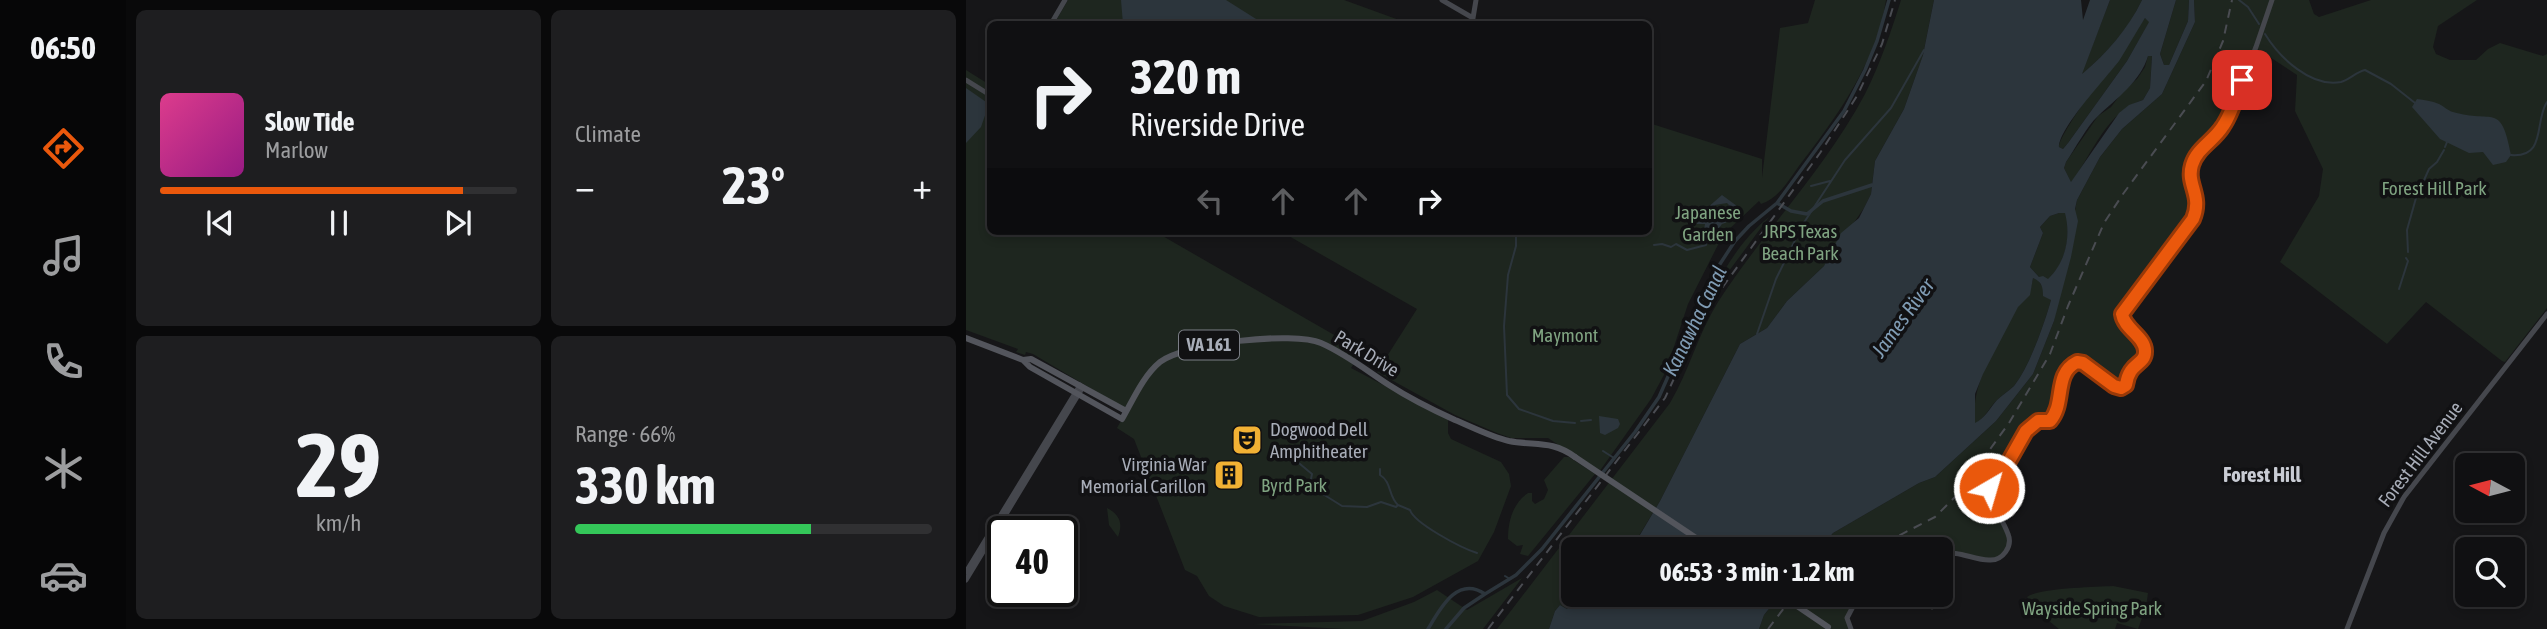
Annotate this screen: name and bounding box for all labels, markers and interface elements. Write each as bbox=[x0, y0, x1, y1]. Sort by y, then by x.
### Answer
text: 06:50 bbox=[30, 29, 96, 66]
text: 320 m bbox=[1130, 48, 1241, 104]
icon: right bbox=[1015, 49, 1106, 140]
pin bbox=[2212, 50, 2272, 110]
icon: arrive bbox=[2223, 61, 2261, 99]
text: Riverside Drive bbox=[1130, 106, 1305, 143]
text: Slow Tide bbox=[265, 107, 355, 137]
text: Climate bbox=[575, 121, 641, 147]
icon: directions bbox=[39, 124, 88, 173]
text: Marlow bbox=[265, 137, 328, 163]
text: 23° bbox=[722, 155, 785, 215]
text: − bbox=[575, 164, 595, 207]
text: + bbox=[912, 164, 932, 207]
park label: Forest Hill Park bbox=[2381, 177, 2487, 199]
icon: left bbox=[1191, 182, 1229, 220]
icon: ahead bbox=[1264, 182, 1302, 220]
icon: ahead bbox=[1337, 182, 1375, 220]
icon: right bbox=[1410, 182, 1448, 220]
park label: Japanese Garden bbox=[1675, 201, 1741, 245]
icon: previous bbox=[201, 204, 239, 242]
icon: pause bbox=[320, 204, 358, 242]
icon: next bbox=[439, 204, 477, 242]
park label: JRPS Texas Beach Park bbox=[1761, 220, 1839, 264]
icon: music bbox=[39, 231, 88, 280]
water label: Kanawha Canal bbox=[1657, 262, 1731, 380]
water label: James River bbox=[1865, 273, 1939, 362]
park label: Maymont bbox=[1532, 324, 1598, 346]
street label: Park Drive bbox=[1331, 325, 1403, 381]
road number: VA 161 bbox=[1179, 330, 1239, 360]
icon: phone bbox=[39, 337, 88, 386]
street label: Forest Hill Avenue bbox=[2373, 397, 2467, 511]
text: 29 bbox=[296, 412, 381, 516]
place label: Dogwood Dell Amphitheater bbox=[1270, 418, 1368, 462]
text: Range · 66% bbox=[575, 421, 675, 447]
theatre icon: Dogwood Dell Amphitheater bbox=[1230, 423, 1264, 457]
icon: climate bbox=[39, 444, 88, 493]
position arrow bbox=[1952, 451, 2026, 525]
place label: Virginia War Memorial Carillon bbox=[1080, 453, 1206, 497]
north arrow bbox=[2455, 453, 2525, 523]
map controls bbox=[2455, 453, 2525, 607]
text: 330 km bbox=[575, 455, 716, 515]
building icon: Virginia War Memorial Carillon bbox=[1212, 458, 1246, 492]
district label: Forest Hill bbox=[2223, 462, 2301, 486]
park label: Byrd Park bbox=[1261, 474, 1328, 496]
text: km/h bbox=[316, 510, 361, 536]
speed limit sign: 40 bbox=[987, 516, 1078, 607]
button: search bbox=[2455, 537, 2525, 607]
icon: car bbox=[39, 551, 88, 600]
text: 06:53 · 3 min · 1.2 km bbox=[1660, 557, 1854, 587]
park label: Wayside Spring Park bbox=[2022, 597, 2163, 619]

